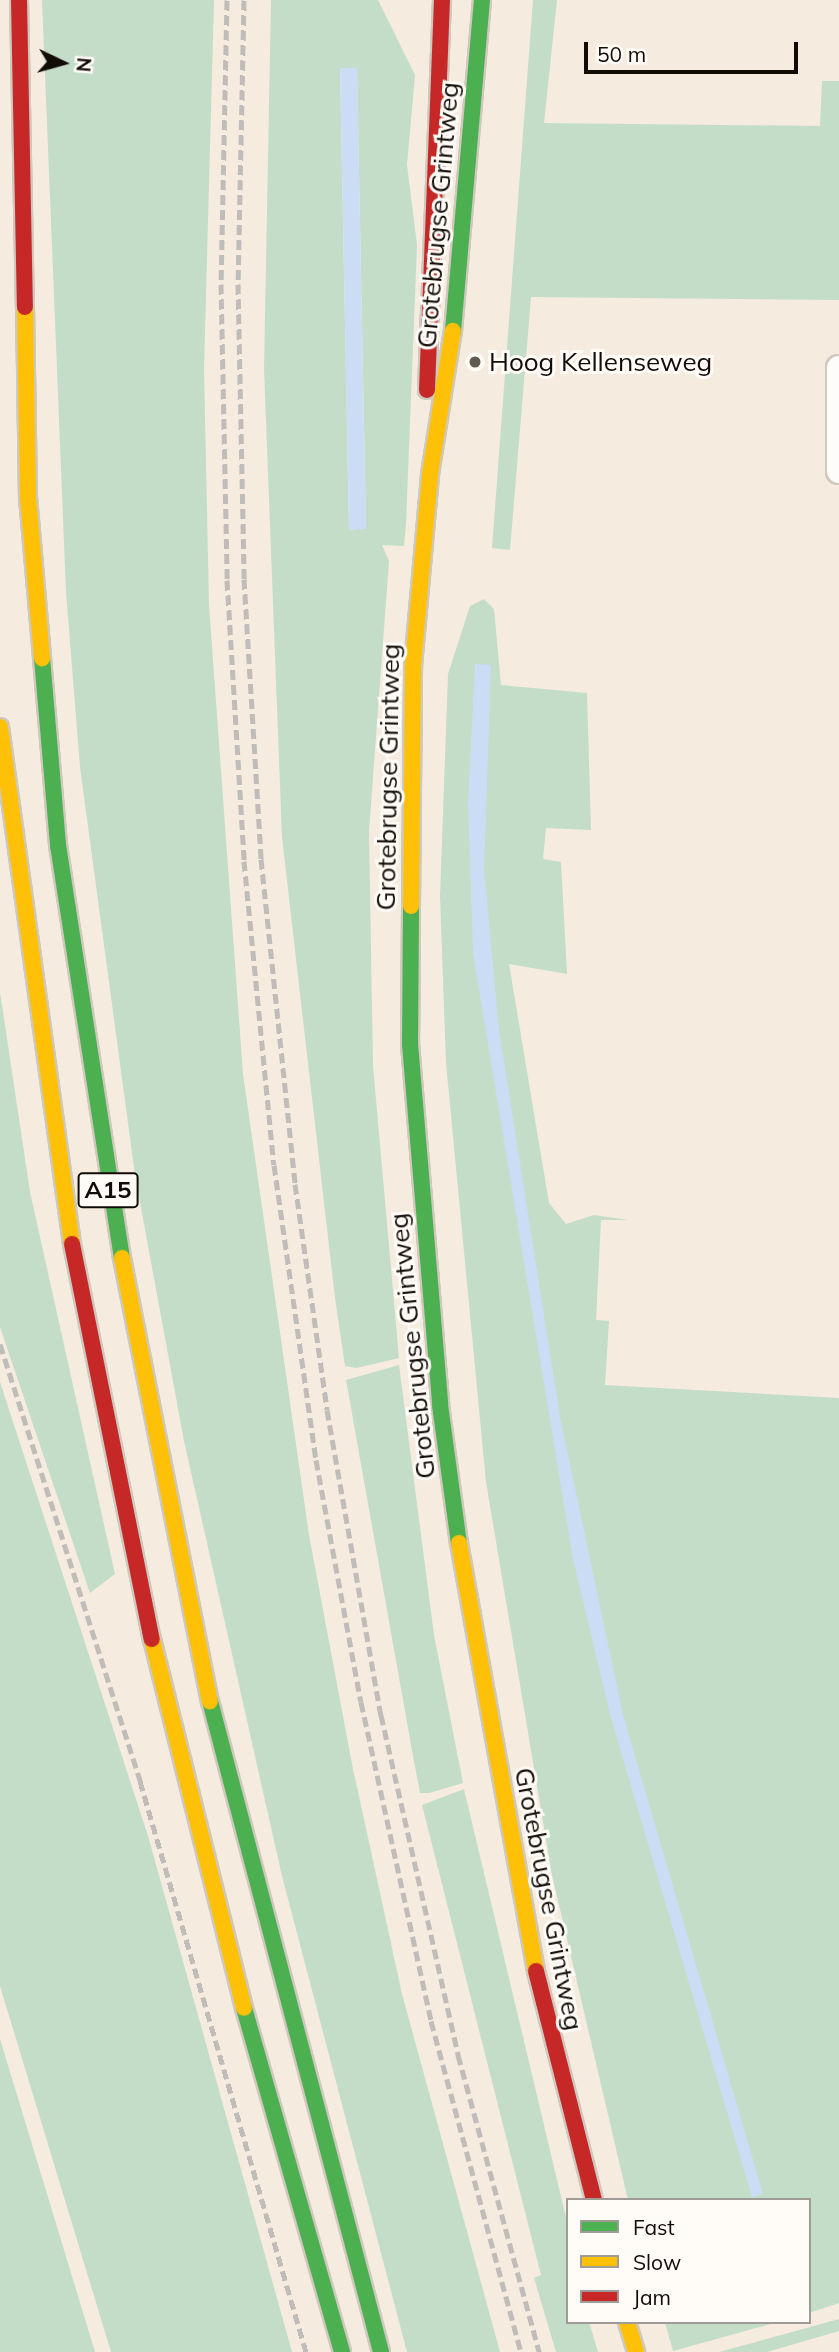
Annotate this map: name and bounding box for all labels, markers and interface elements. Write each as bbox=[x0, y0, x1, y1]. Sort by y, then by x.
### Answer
north arrow bbox=[28, 28, 98, 98]
scale bar bbox=[587, 28, 800, 72]
text: 50 m bbox=[597, 41, 646, 67]
text: N bbox=[71, 57, 97, 73]
street label: Grotebrugse Grintweg bbox=[411, 81, 465, 349]
place label: Hoog Kellenseweg bbox=[489, 346, 712, 378]
marker: Hoog Kellenseweg bbox=[467, 354, 483, 370]
street label: Grotebrugse Grintweg bbox=[370, 643, 406, 911]
road number: A15 bbox=[76, 1170, 140, 1210]
street label: Grotebrugse Grintweg bbox=[383, 1212, 441, 1480]
street label: Grotebrugse Grintweg bbox=[508, 1765, 590, 2033]
legend bbox=[566, 2198, 811, 2324]
text: Fast bbox=[633, 2214, 675, 2240]
text: Slow bbox=[633, 2249, 681, 2275]
text: Jam bbox=[633, 2284, 671, 2310]

